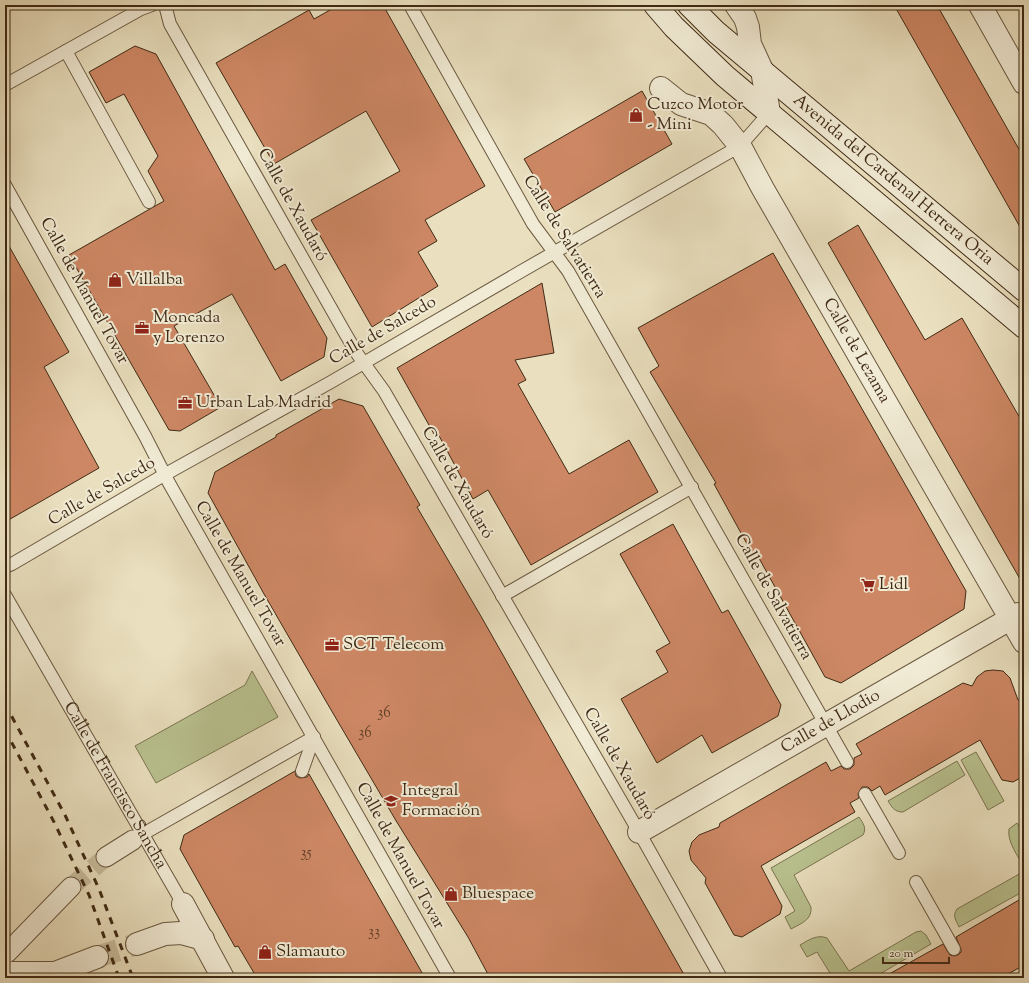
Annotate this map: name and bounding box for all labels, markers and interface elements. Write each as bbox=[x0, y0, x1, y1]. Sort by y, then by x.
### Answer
street label: Avenida del Cardenal Herrera Oria bbox=[787, 89, 999, 272]
place label: Cuzco Motor - Mini bbox=[647, 93, 744, 137]
shop icon: Cuzco Motor - Mini bbox=[628, 107, 644, 123]
street label: Calle de Xaudaró bbox=[251, 144, 333, 266]
street label: Calle de Salvatierra bbox=[516, 171, 612, 303]
street label: Calle de Manuel Tovar bbox=[34, 213, 135, 369]
place label: Villalba bbox=[126, 268, 183, 292]
shop icon: Villalba bbox=[107, 272, 123, 288]
street label: Calle de Salcedo bbox=[325, 291, 441, 371]
street label: Calle de Lezama bbox=[816, 294, 896, 408]
place label: Moncada y Lorenzo bbox=[153, 306, 225, 350]
office icon: Moncada y Lorenzo bbox=[134, 320, 150, 336]
place label: Urban Lab Madrid bbox=[196, 391, 331, 415]
office icon: Urban Lab Madrid bbox=[177, 395, 193, 411]
street label: Calle de Xaudaró bbox=[415, 422, 499, 544]
street label: Calle de Salcedo bbox=[44, 452, 160, 532]
street label: Calle de Manuel Tovar bbox=[188, 497, 292, 652]
street label: Calle de Salvatierra bbox=[728, 529, 818, 665]
place label: Lidl bbox=[879, 573, 909, 597]
supermarket icon: Lidl bbox=[860, 577, 876, 593]
place label: SCT Telecom bbox=[343, 633, 444, 657]
office icon: SCT Telecom bbox=[324, 637, 340, 653]
street label: Calle de Llodio bbox=[777, 684, 885, 760]
street label: Calle de Francisco Sancha bbox=[57, 697, 173, 874]
house number: 36 bbox=[377, 703, 391, 724]
street label: Calle de Xaudaró bbox=[577, 703, 661, 825]
house number: 36 bbox=[358, 723, 372, 744]
street label: Calle de Manuel Tovar bbox=[350, 778, 451, 934]
place label: Integral Formación bbox=[402, 779, 480, 823]
school or university icon: Integral Formación bbox=[383, 793, 399, 809]
house number: 35 bbox=[300, 843, 312, 864]
place label: Bluespace bbox=[462, 882, 534, 906]
shop icon: Bluespace bbox=[443, 886, 459, 902]
house number: 33 bbox=[368, 922, 380, 943]
scale bar bbox=[883, 939, 949, 965]
place label: Slamauto bbox=[276, 940, 345, 964]
shop icon: Slamauto bbox=[257, 944, 273, 960]
text: 20 m bbox=[889, 945, 914, 963]

